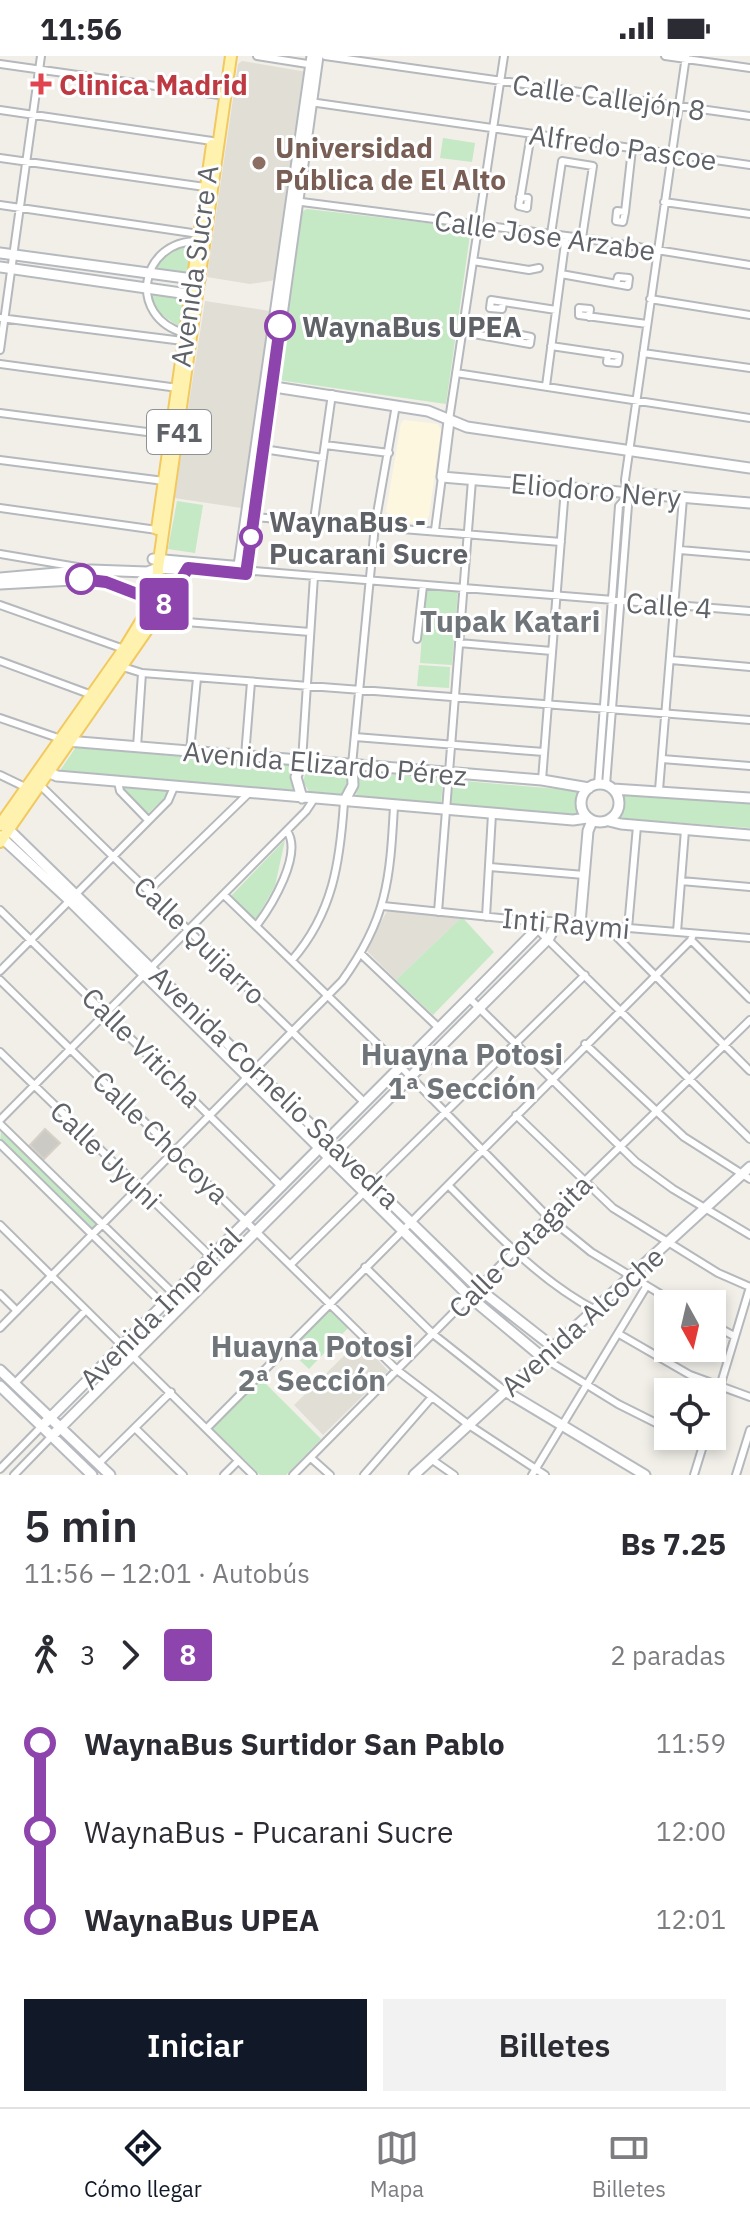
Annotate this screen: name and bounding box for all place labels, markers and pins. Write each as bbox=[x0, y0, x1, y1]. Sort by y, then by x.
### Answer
place label: Clinica Madrid bbox=[59, 66, 248, 103]
marker: Clinica Madrid bbox=[30, 73, 52, 95]
place label: Universidad Pública de El Alto bbox=[275, 129, 506, 198]
marker: Universidad Pública de El Alto bbox=[250, 154, 268, 172]
place label: WaynaBus UPEA bbox=[302, 308, 522, 345]
marker: WaynaBus UPEA bbox=[265, 311, 295, 341]
place label: WaynaBus - Pucarani Sucre bbox=[269, 503, 468, 572]
marker: WaynaBus - Pucarani Sucre bbox=[240, 526, 262, 548]
unlabelled marker bbox=[66, 564, 96, 594]

